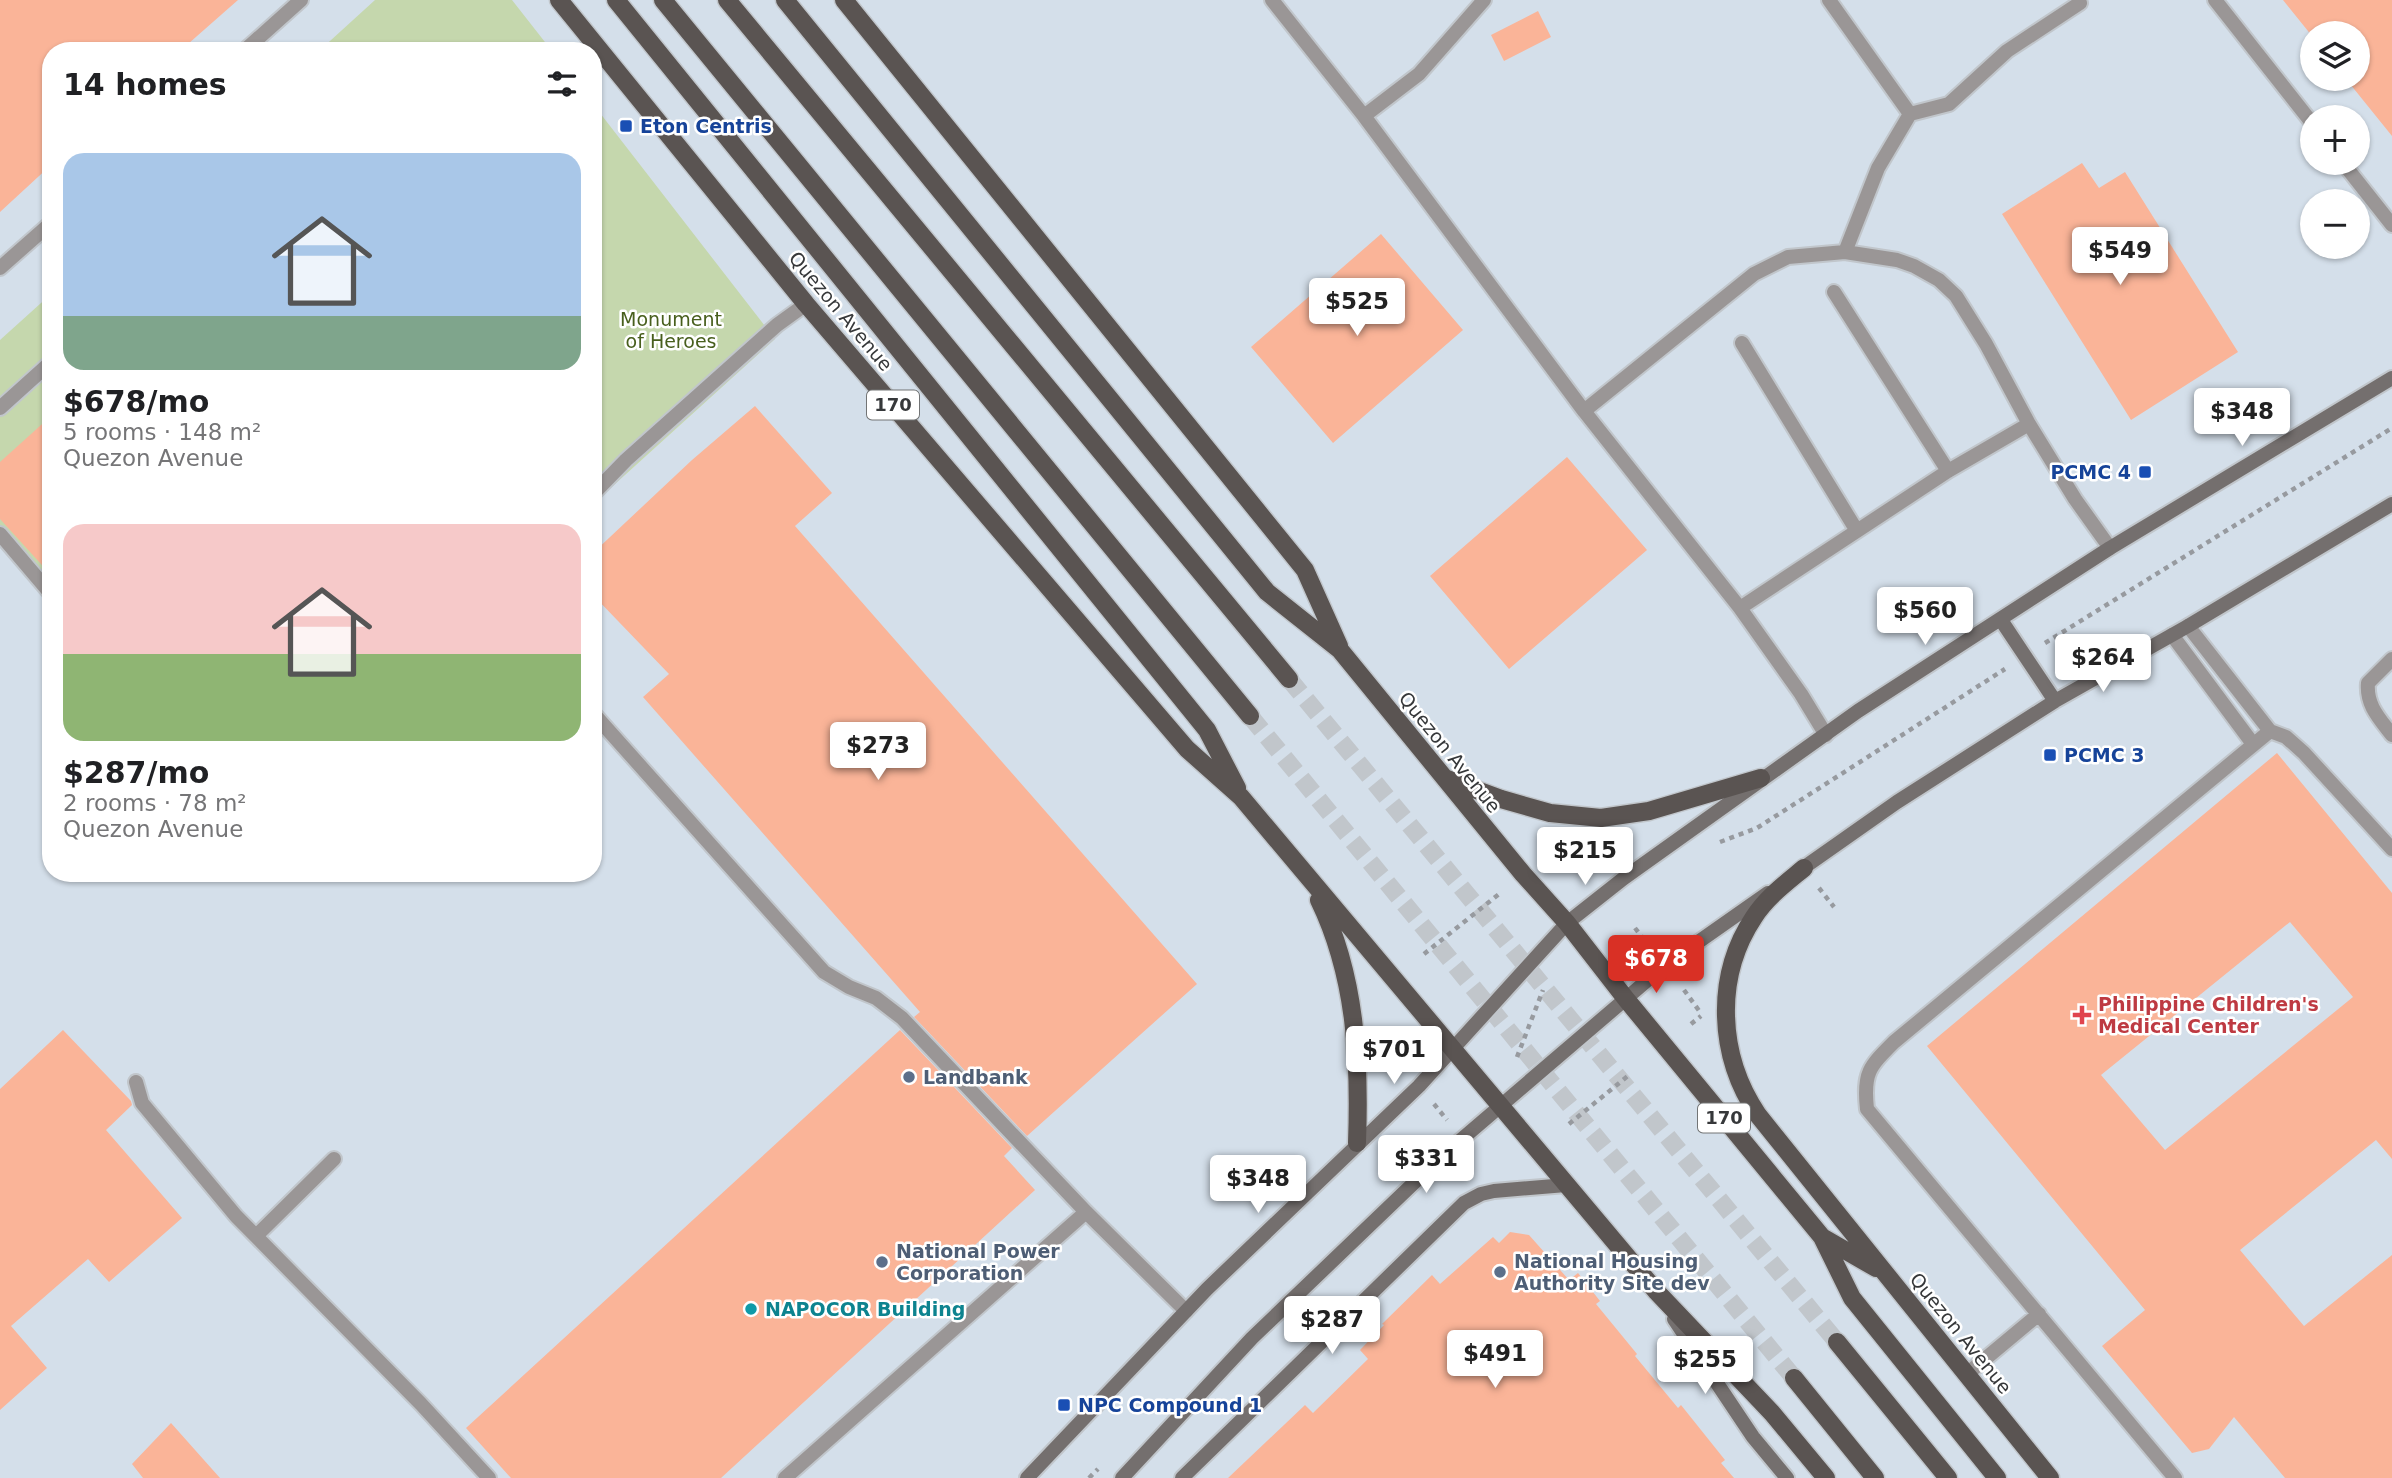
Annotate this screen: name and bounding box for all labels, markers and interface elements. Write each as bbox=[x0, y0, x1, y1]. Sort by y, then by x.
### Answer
map controls bbox=[2300, 21, 2370, 259]
button: layers bbox=[2300, 21, 2370, 91]
icon: filters bbox=[543, 65, 581, 103]
text: 14 homes bbox=[63, 67, 227, 102]
button: + bbox=[2300, 105, 2370, 175]
place label: Eton Centris bbox=[640, 115, 772, 137]
marker: Eton Centris bbox=[618, 118, 634, 134]
button: − bbox=[2300, 189, 2370, 259]
icon: home bbox=[259, 198, 385, 324]
pin: $549 bbox=[2079, 228, 2161, 287]
text: $549 bbox=[2088, 237, 2152, 263]
street label: Quezon Avenue bbox=[785, 247, 897, 375]
pin: $525 bbox=[1316, 278, 1398, 338]
text: $525 bbox=[1325, 288, 1389, 314]
park label: Monument of Heroes bbox=[620, 308, 722, 352]
text: $678/mo bbox=[63, 384, 209, 419]
pin: $348 bbox=[2201, 388, 2283, 448]
road number: 170 bbox=[867, 390, 919, 419]
text: $348 bbox=[2210, 398, 2274, 424]
text: 5 rooms · 148 m² bbox=[63, 419, 261, 445]
text: Quezon Avenue bbox=[63, 445, 243, 471]
place label: PCMC 4 bbox=[2050, 461, 2131, 483]
marker: PCMC 4 bbox=[2137, 464, 2153, 480]
icon: home bbox=[259, 569, 385, 695]
pin: $560 bbox=[1884, 588, 1966, 647]
text: $560 bbox=[1893, 597, 1957, 623]
pin: $264 bbox=[2062, 634, 2144, 694]
text: $264 bbox=[2071, 644, 2135, 670]
street label: Quezon Avenue bbox=[1395, 687, 1505, 817]
pin: $273 bbox=[837, 722, 919, 782]
text: $273 bbox=[846, 732, 910, 758]
place label: PCMC 3 bbox=[2064, 744, 2145, 766]
marker: PCMC 3 bbox=[2042, 747, 2058, 763]
text: $287/mo bbox=[63, 755, 209, 790]
text: 2 rooms · 78 m² bbox=[63, 790, 247, 816]
text: Quezon Avenue bbox=[63, 816, 243, 842]
pin: $215 bbox=[1544, 828, 1626, 887]
text: $215 bbox=[1553, 837, 1617, 863]
pin: $678 bbox=[1615, 936, 1697, 995]
text: $678 bbox=[1624, 945, 1688, 971]
place label: Philippine Children's Medical Center bbox=[2098, 993, 2319, 1037]
marker: Philippine Children's Medical Center bbox=[2072, 1005, 2092, 1025]
pin: $701 bbox=[1353, 1026, 1435, 1086]
text: $701 bbox=[1362, 1036, 1426, 1062]
place label: Landbank bbox=[923, 1066, 1028, 1088]
marker: Landbank bbox=[901, 1069, 917, 1085]
road number: 170 bbox=[1698, 1104, 1750, 1133]
pin: $331 bbox=[1385, 1136, 1467, 1195]
text: $331 bbox=[1394, 1145, 1458, 1171]
pin: $348 bbox=[1217, 1156, 1299, 1215]
text: $348 bbox=[1226, 1165, 1290, 1191]
place label: National Power Corporation bbox=[896, 1240, 1060, 1284]
place label: National Housing Authority Site dev bbox=[1514, 1250, 1710, 1294]
marker: National Power Corporation bbox=[874, 1254, 890, 1270]
marker: National Housing Authority Site dev bbox=[1492, 1264, 1508, 1280]
street label: Quezon Avenue bbox=[1906, 1268, 2016, 1398]
pin: $287 bbox=[1291, 1296, 1373, 1356]
place label: NAPOCOR Building bbox=[765, 1298, 965, 1320]
marker: NAPOCOR Building bbox=[743, 1301, 759, 1317]
text: $287 bbox=[1300, 1306, 1364, 1332]
pin: $491 bbox=[1454, 1330, 1536, 1390]
pin: $255 bbox=[1664, 1336, 1746, 1396]
text: $491 bbox=[1463, 1340, 1527, 1366]
text: $255 bbox=[1673, 1346, 1737, 1372]
place label: NPC Compound 1 bbox=[1078, 1394, 1262, 1416]
marker: NPC Compound 1 bbox=[1056, 1397, 1072, 1413]

